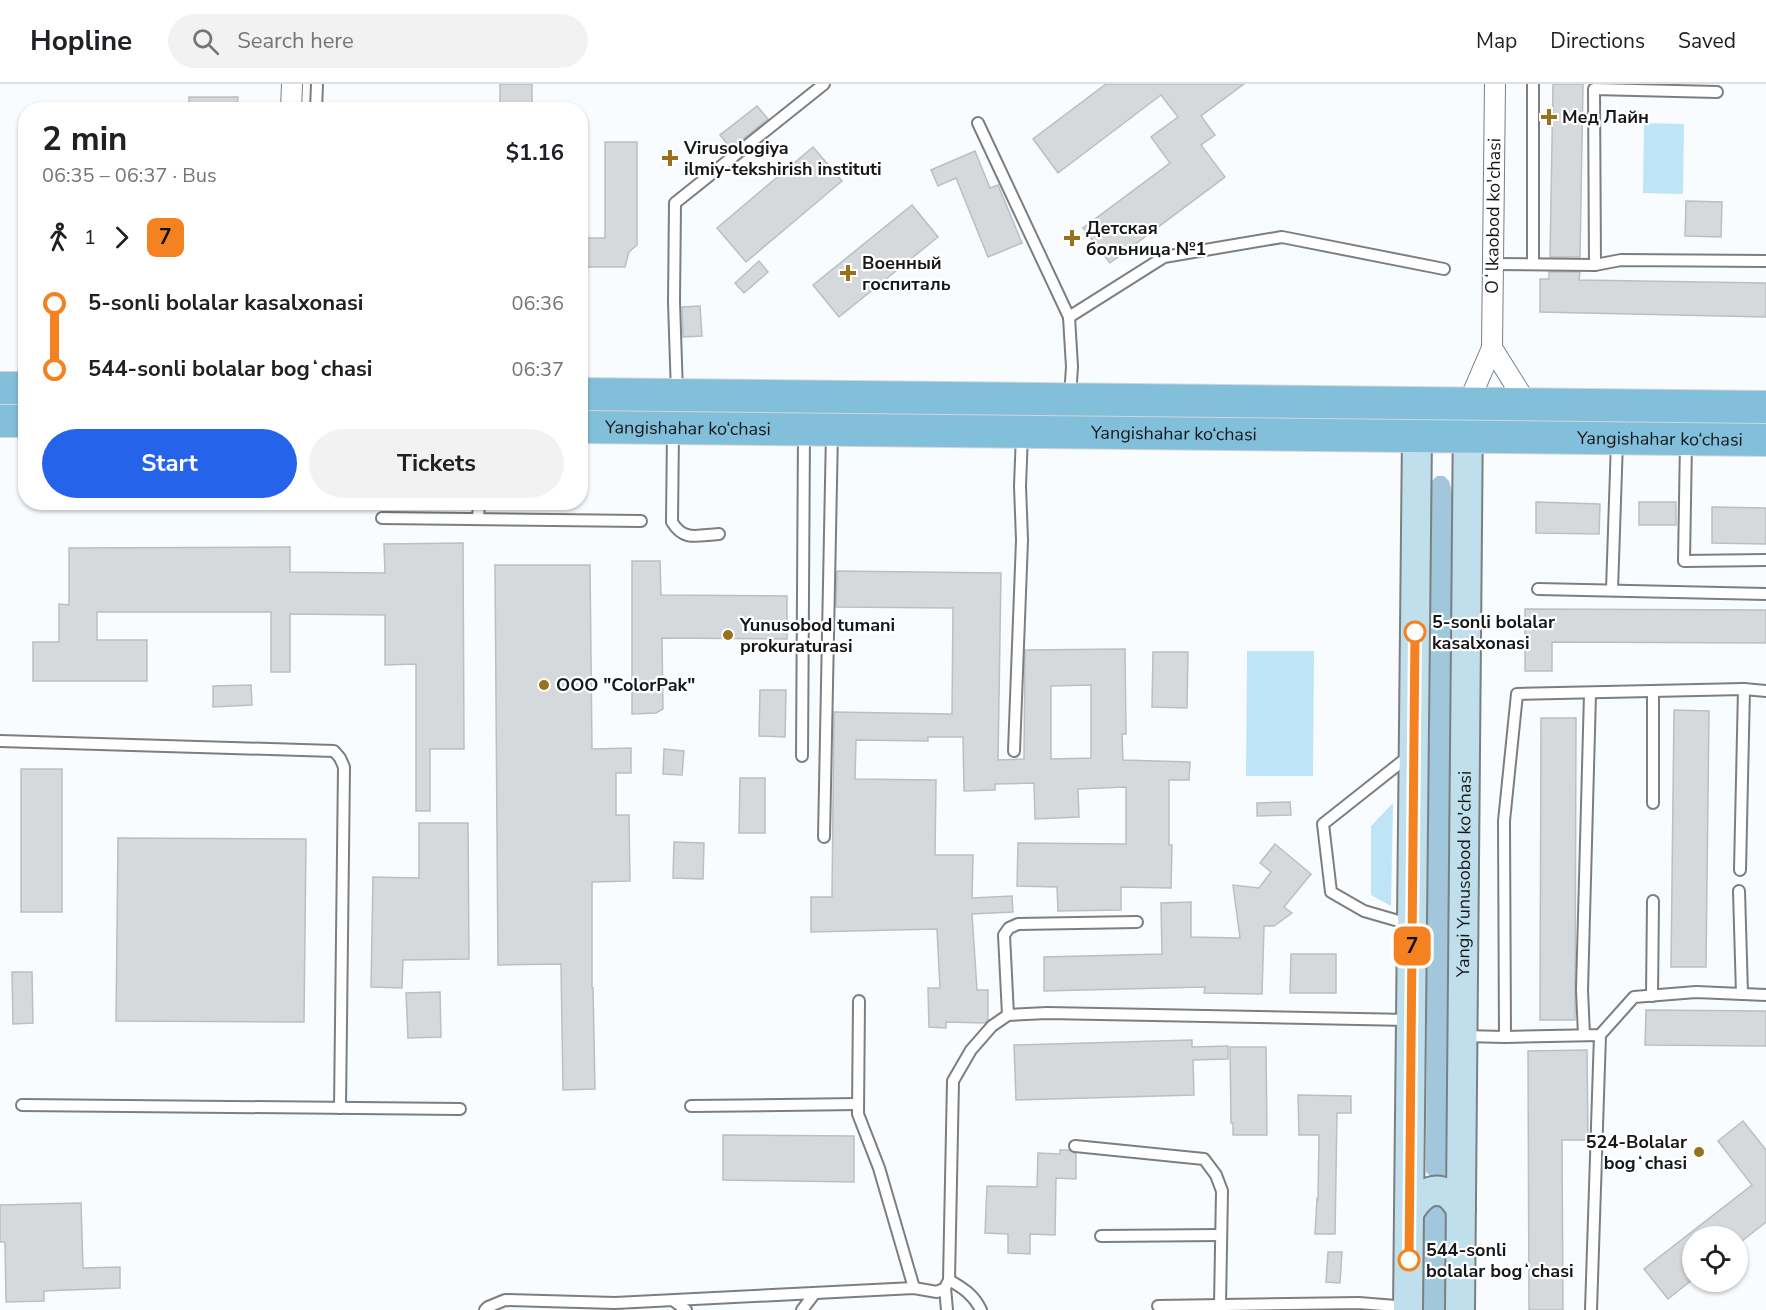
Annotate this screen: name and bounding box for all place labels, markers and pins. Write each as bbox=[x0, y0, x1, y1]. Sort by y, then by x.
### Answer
place label: Мед Лайн bbox=[1562, 105, 1649, 129]
marker: Мед Лайн bbox=[1540, 108, 1558, 126]
place label: Virusologiya ilmiy-tekshirish instituti bbox=[683, 136, 882, 181]
marker: Virusologiya ilmiy-tekshirish instituti bbox=[661, 149, 679, 167]
place label: Детская больница №1 bbox=[1086, 216, 1206, 261]
marker: Детская больница №1 bbox=[1063, 229, 1081, 247]
place label: Военный госпиталь bbox=[862, 251, 951, 296]
marker: Военный госпиталь bbox=[839, 264, 857, 282]
place label: 5-sonli bolalar kasalxonasi bbox=[1432, 610, 1555, 655]
place label: Yunusobod tumani prokuraturasi bbox=[739, 613, 895, 658]
marker: 5-sonli bolalar kasalxonasi bbox=[1404, 621, 1426, 643]
marker: Yunusobod tumani prokuraturasi bbox=[721, 628, 735, 642]
place label: OOO "ColorPak" bbox=[556, 673, 695, 697]
marker: OOO "ColorPak" bbox=[537, 678, 551, 692]
place label: 524-Bolalar bogʻchasi bbox=[1586, 1130, 1687, 1175]
marker: 524-Bolalar bogʻchasi bbox=[1692, 1145, 1706, 1159]
place label: 544-sonli bolalar bogʻchasi bbox=[1426, 1238, 1574, 1283]
marker: 544-sonli bolalar bogʻchasi bbox=[1398, 1249, 1420, 1271]

